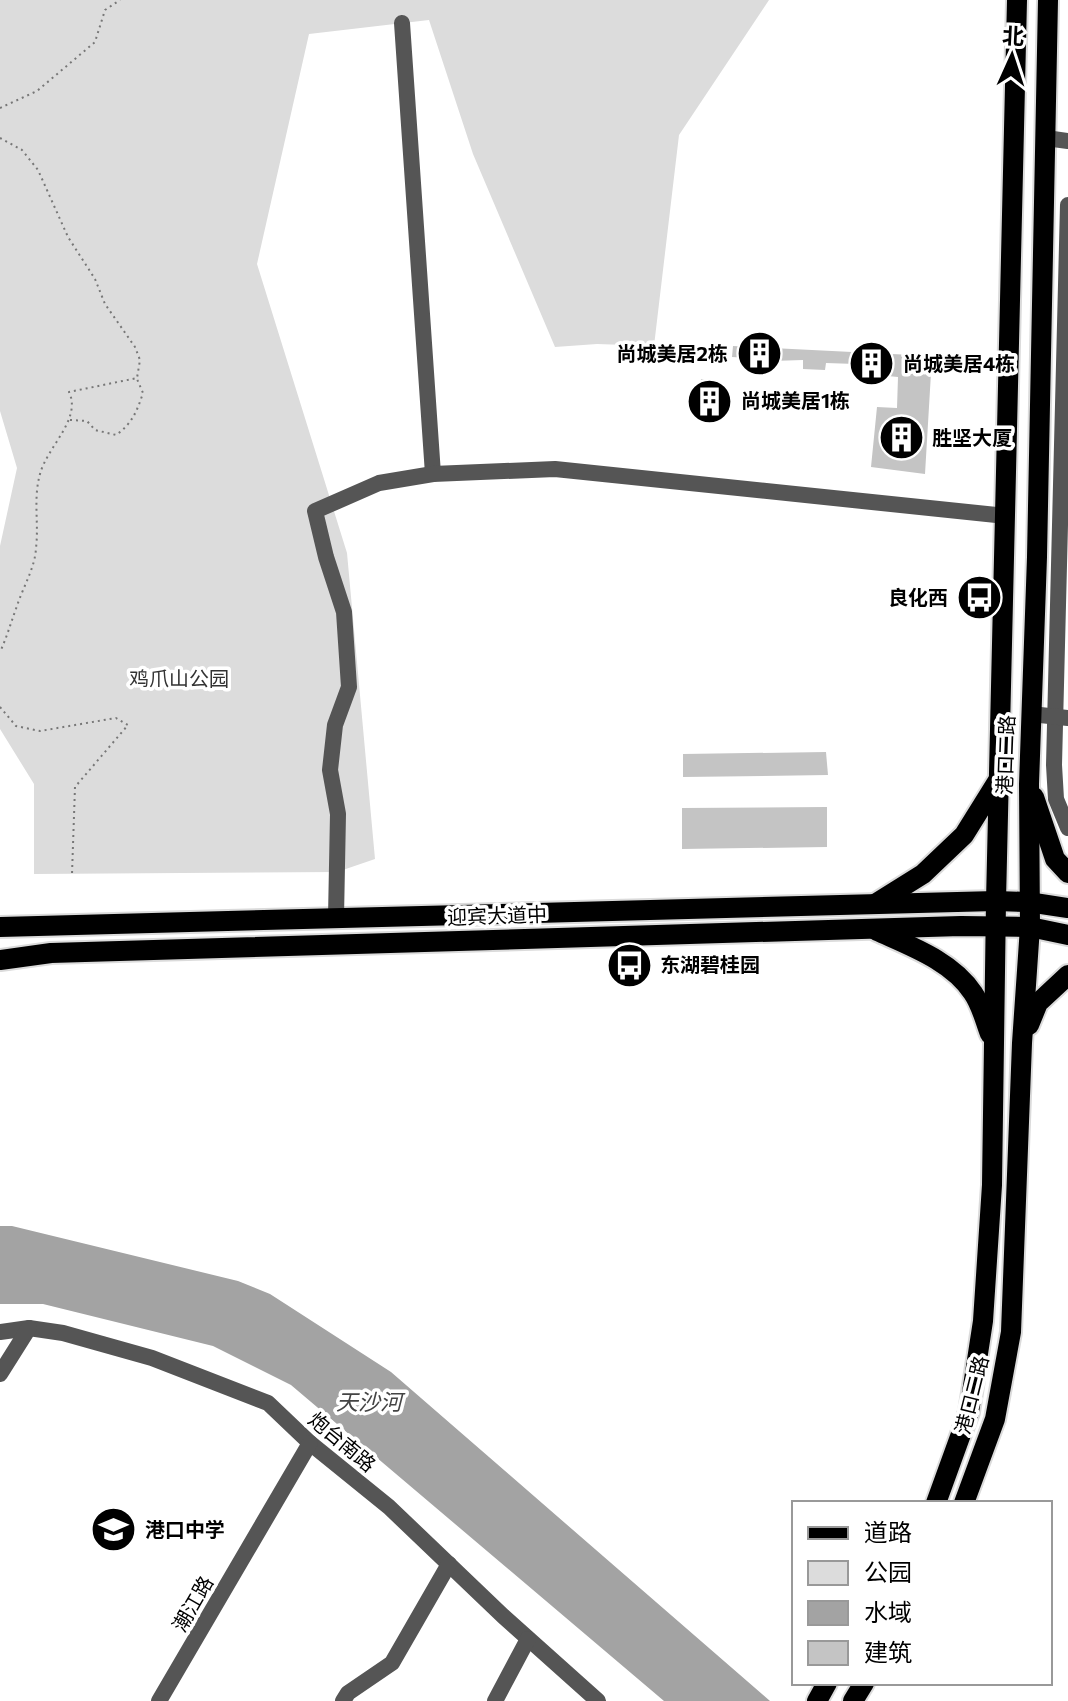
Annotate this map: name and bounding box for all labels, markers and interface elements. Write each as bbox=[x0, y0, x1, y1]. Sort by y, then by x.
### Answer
north arrow bbox=[972, 16, 1052, 96]
text: 北 bbox=[1001, 21, 1025, 50]
building icon: 尚城美居2栋 bbox=[735, 330, 783, 378]
building icon: 尚城美居4栋 bbox=[848, 340, 896, 388]
place label: 尚城美居2栋 bbox=[617, 341, 728, 365]
place label: 尚城美居4栋 bbox=[903, 351, 1015, 375]
building icon: 尚城美居1栋 bbox=[686, 377, 734, 425]
place label: 尚城美居1栋 bbox=[741, 388, 850, 412]
building icon: 胜坚大厦 bbox=[877, 414, 925, 462]
place label: 胜坚大厦 bbox=[932, 425, 1012, 449]
bus stop icon: 良化西 bbox=[955, 574, 1003, 622]
place label: 良化西 bbox=[888, 585, 948, 609]
park label: 鸡爪山公园 bbox=[129, 666, 229, 690]
street label: 港口二路 bbox=[992, 715, 1018, 795]
street label: 迎宾大道中 bbox=[447, 901, 547, 929]
bus stop icon: 东湖碧桂园 bbox=[605, 941, 653, 989]
place label: 东湖碧桂园 bbox=[660, 952, 760, 976]
street label: 港口二路 bbox=[950, 1353, 992, 1436]
water label: 天沙河 bbox=[336, 1388, 406, 1415]
street label: 炮台南路 bbox=[304, 1406, 381, 1476]
legend bbox=[792, 1501, 1052, 1685]
school or university icon: 港口中学 bbox=[90, 1506, 138, 1554]
place label: 港口中学 bbox=[145, 1517, 225, 1541]
text: 道路 bbox=[864, 1517, 912, 1546]
text: 公园 bbox=[864, 1557, 912, 1586]
street label: 潮江路 bbox=[167, 1572, 218, 1635]
text: 水域 bbox=[864, 1597, 912, 1626]
text: 建筑 bbox=[864, 1637, 912, 1666]

